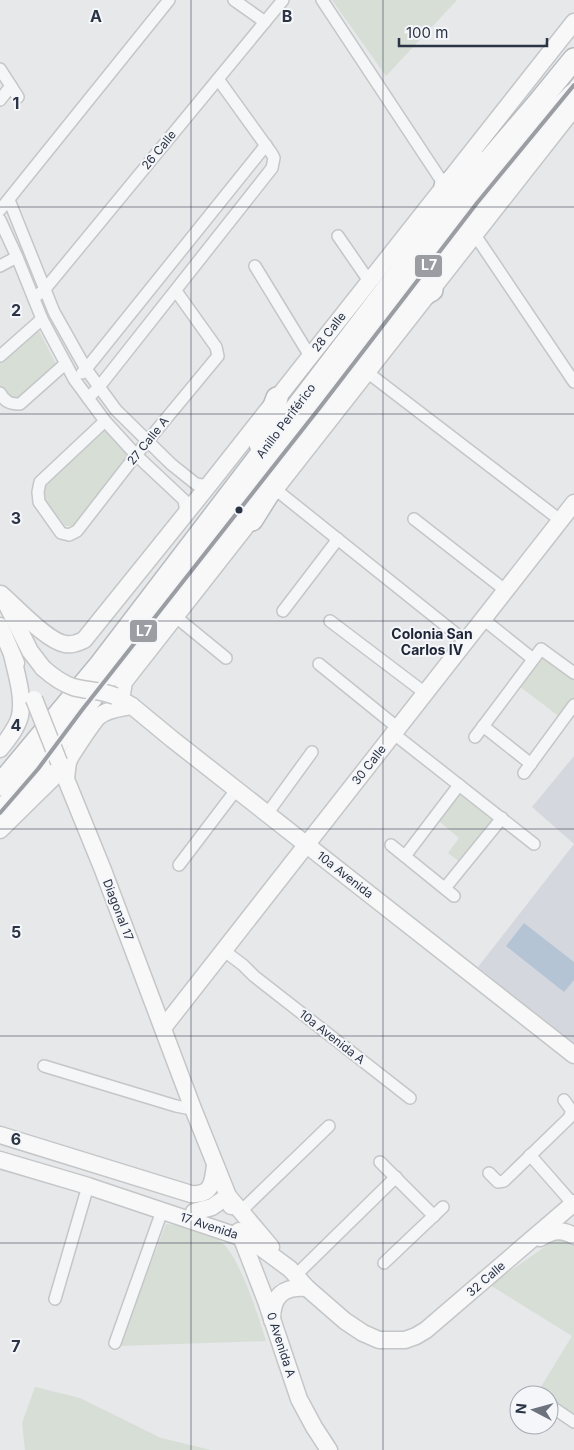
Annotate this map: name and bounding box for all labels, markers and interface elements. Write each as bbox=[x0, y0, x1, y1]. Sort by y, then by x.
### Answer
text: A bbox=[90, 6, 102, 26]
text: B bbox=[282, 6, 292, 26]
scale bar bbox=[399, 15, 546, 47]
text: 100 m bbox=[406, 23, 448, 42]
text: 1 bbox=[13, 93, 19, 113]
street label: 26 Calle bbox=[138, 127, 179, 172]
line badge: L7 bbox=[414, 254, 443, 278]
text: L7 bbox=[421, 256, 437, 273]
text: 2 bbox=[11, 300, 21, 320]
street label: 28 Calle bbox=[308, 309, 349, 355]
street label: Anillo Periférico bbox=[253, 380, 319, 461]
street label: 27 Calle A bbox=[124, 414, 172, 468]
unlabelled marker bbox=[234, 505, 244, 515]
text: 3 bbox=[11, 508, 21, 528]
line badge: L7 bbox=[129, 619, 158, 643]
text: L7 bbox=[136, 622, 152, 639]
district label: Colonia San Carlos IV bbox=[391, 625, 473, 658]
text: 4 bbox=[11, 715, 22, 735]
street label: 30 Calle bbox=[348, 742, 389, 788]
street label: 10a Avenida bbox=[314, 848, 377, 901]
street label: Diagonal 17 bbox=[100, 877, 137, 943]
text: 5 bbox=[11, 922, 21, 942]
street label: 10a Avenida A bbox=[296, 1006, 368, 1067]
text: 6 bbox=[11, 1129, 21, 1149]
street label: 17 Avenida bbox=[178, 1209, 240, 1242]
street label: 32 Calle bbox=[463, 1258, 508, 1300]
street label: 0 Avenida A bbox=[264, 1310, 299, 1379]
text: 7 bbox=[11, 1336, 21, 1356]
north arrow bbox=[509, 1385, 559, 1435]
text: N bbox=[512, 1402, 530, 1415]

